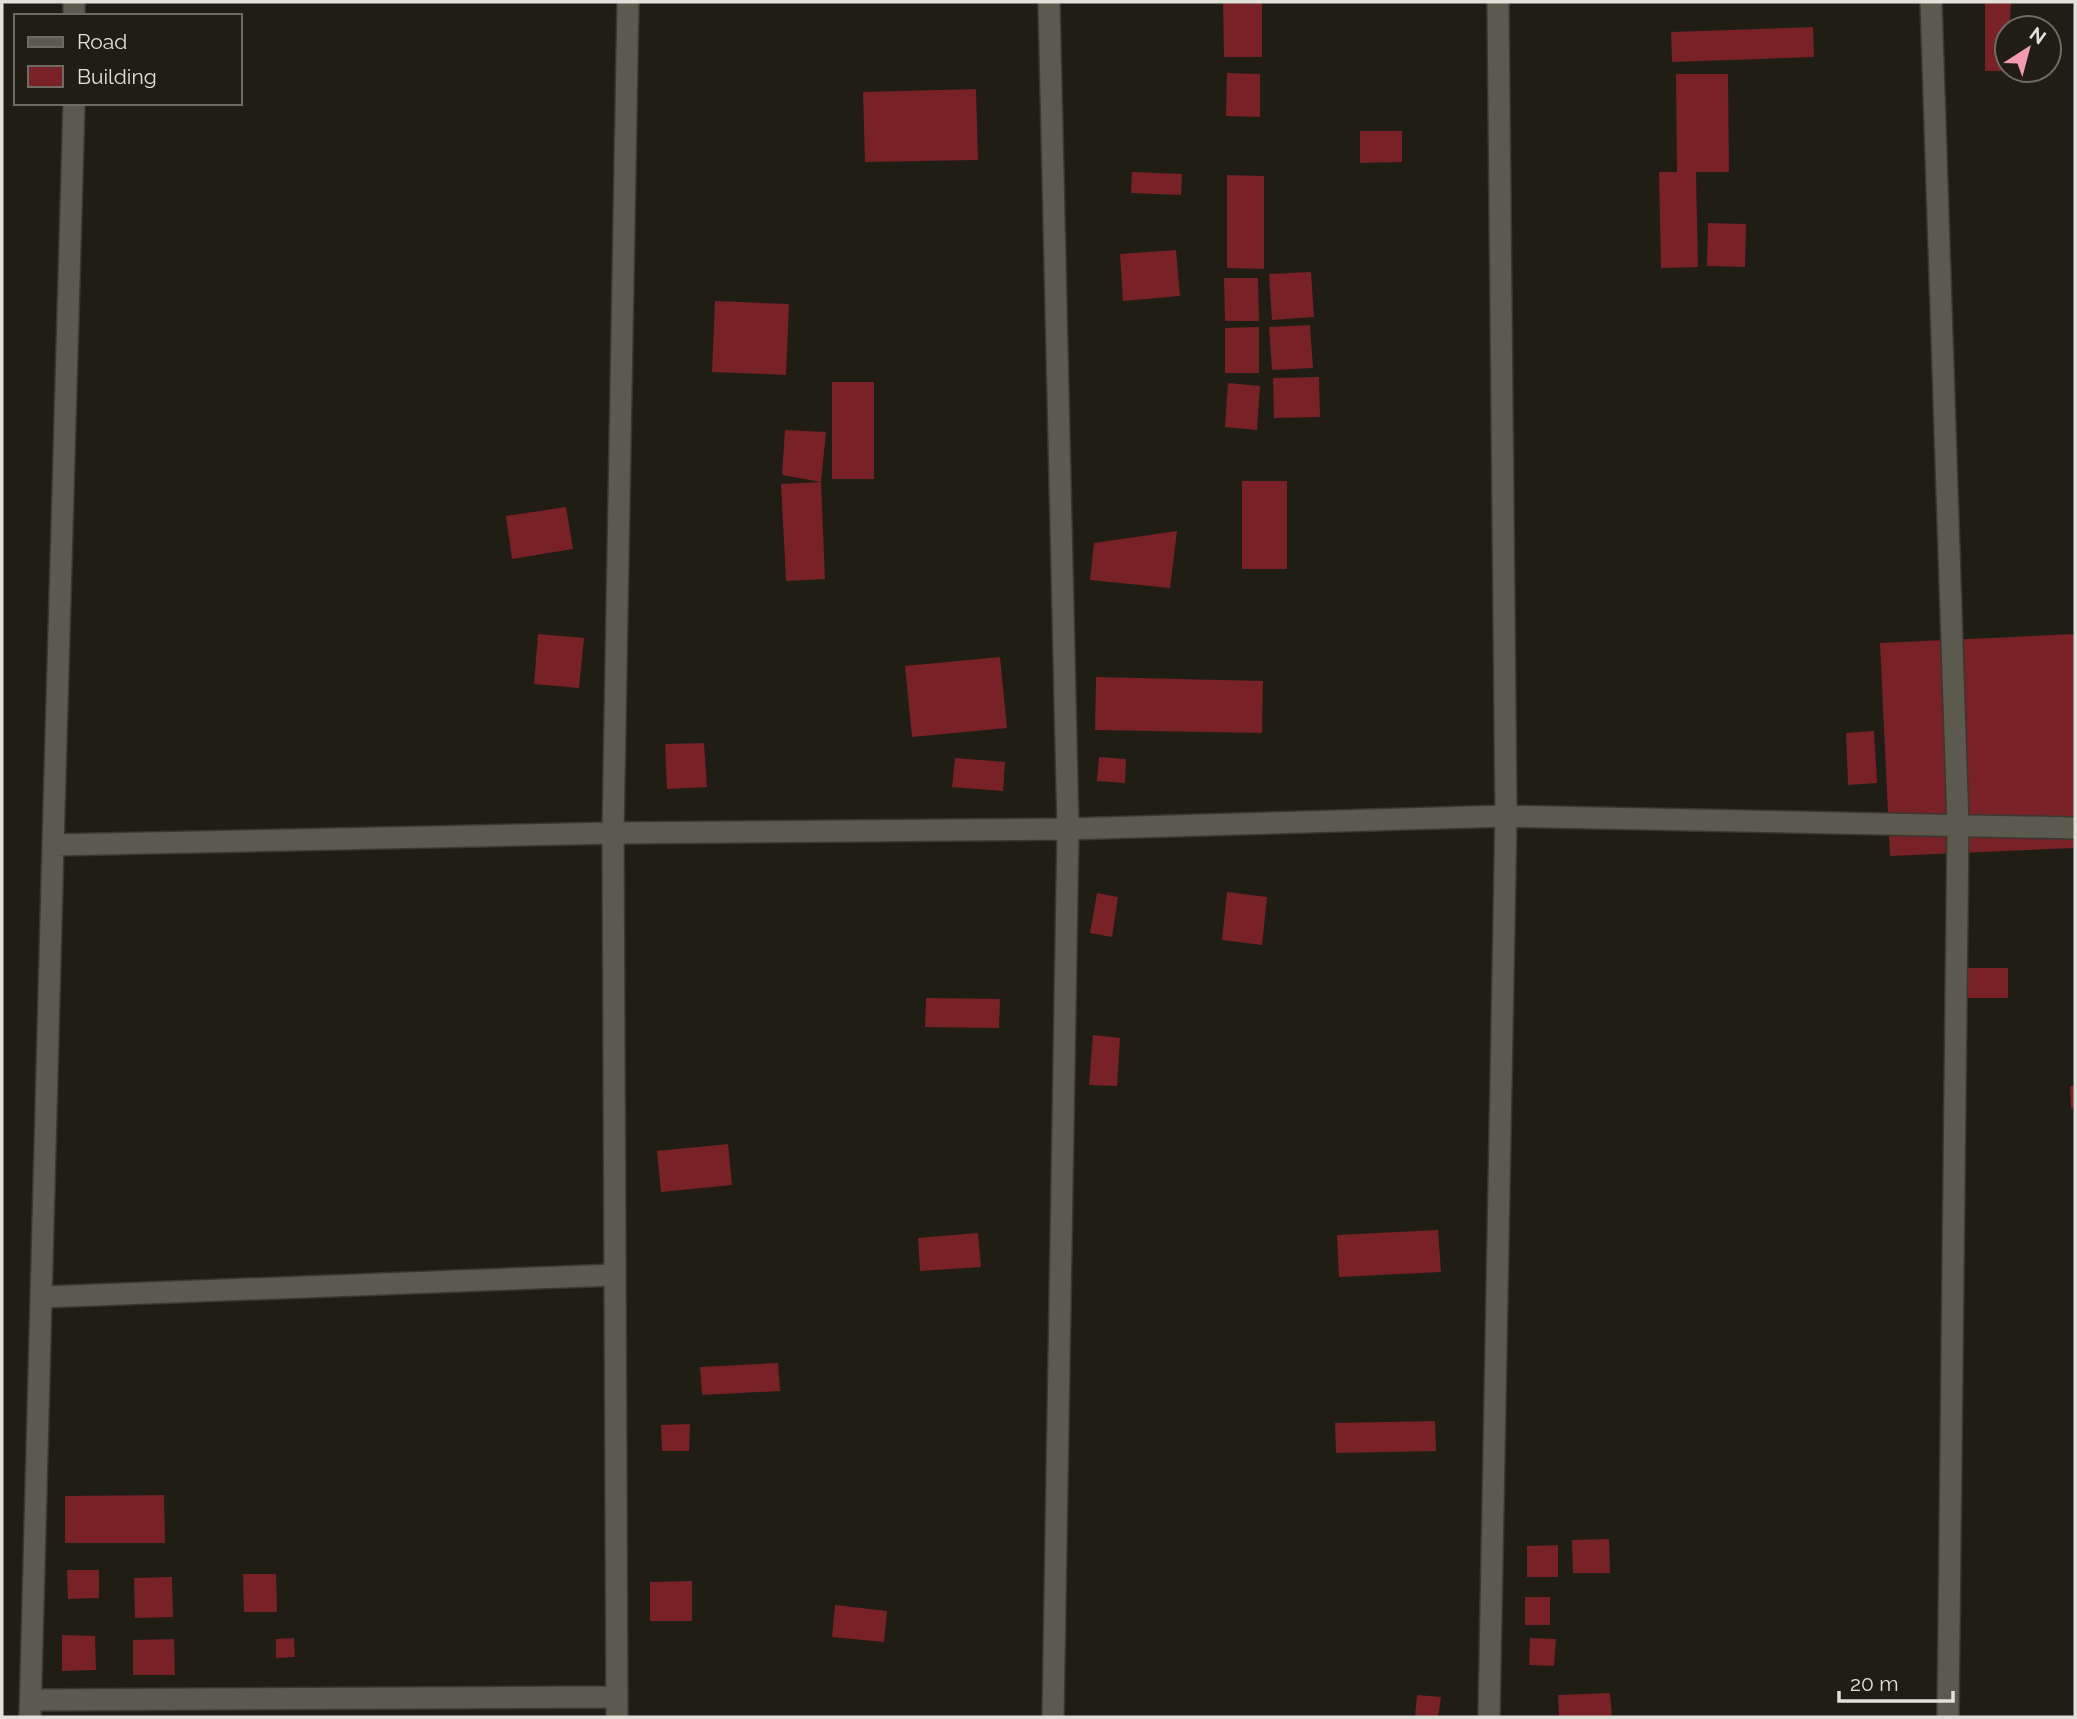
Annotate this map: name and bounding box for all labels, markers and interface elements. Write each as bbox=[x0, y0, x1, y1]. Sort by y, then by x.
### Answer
legend bbox=[14, 14, 242, 105]
north arrow bbox=[1993, 14, 2063, 84]
text: N bbox=[2026, 22, 2050, 48]
text: Road bbox=[77, 29, 127, 54]
text: Building bbox=[77, 64, 157, 89]
scale bar bbox=[1839, 1660, 1953, 1704]
text: 20 m bbox=[1850, 1671, 1898, 1696]

